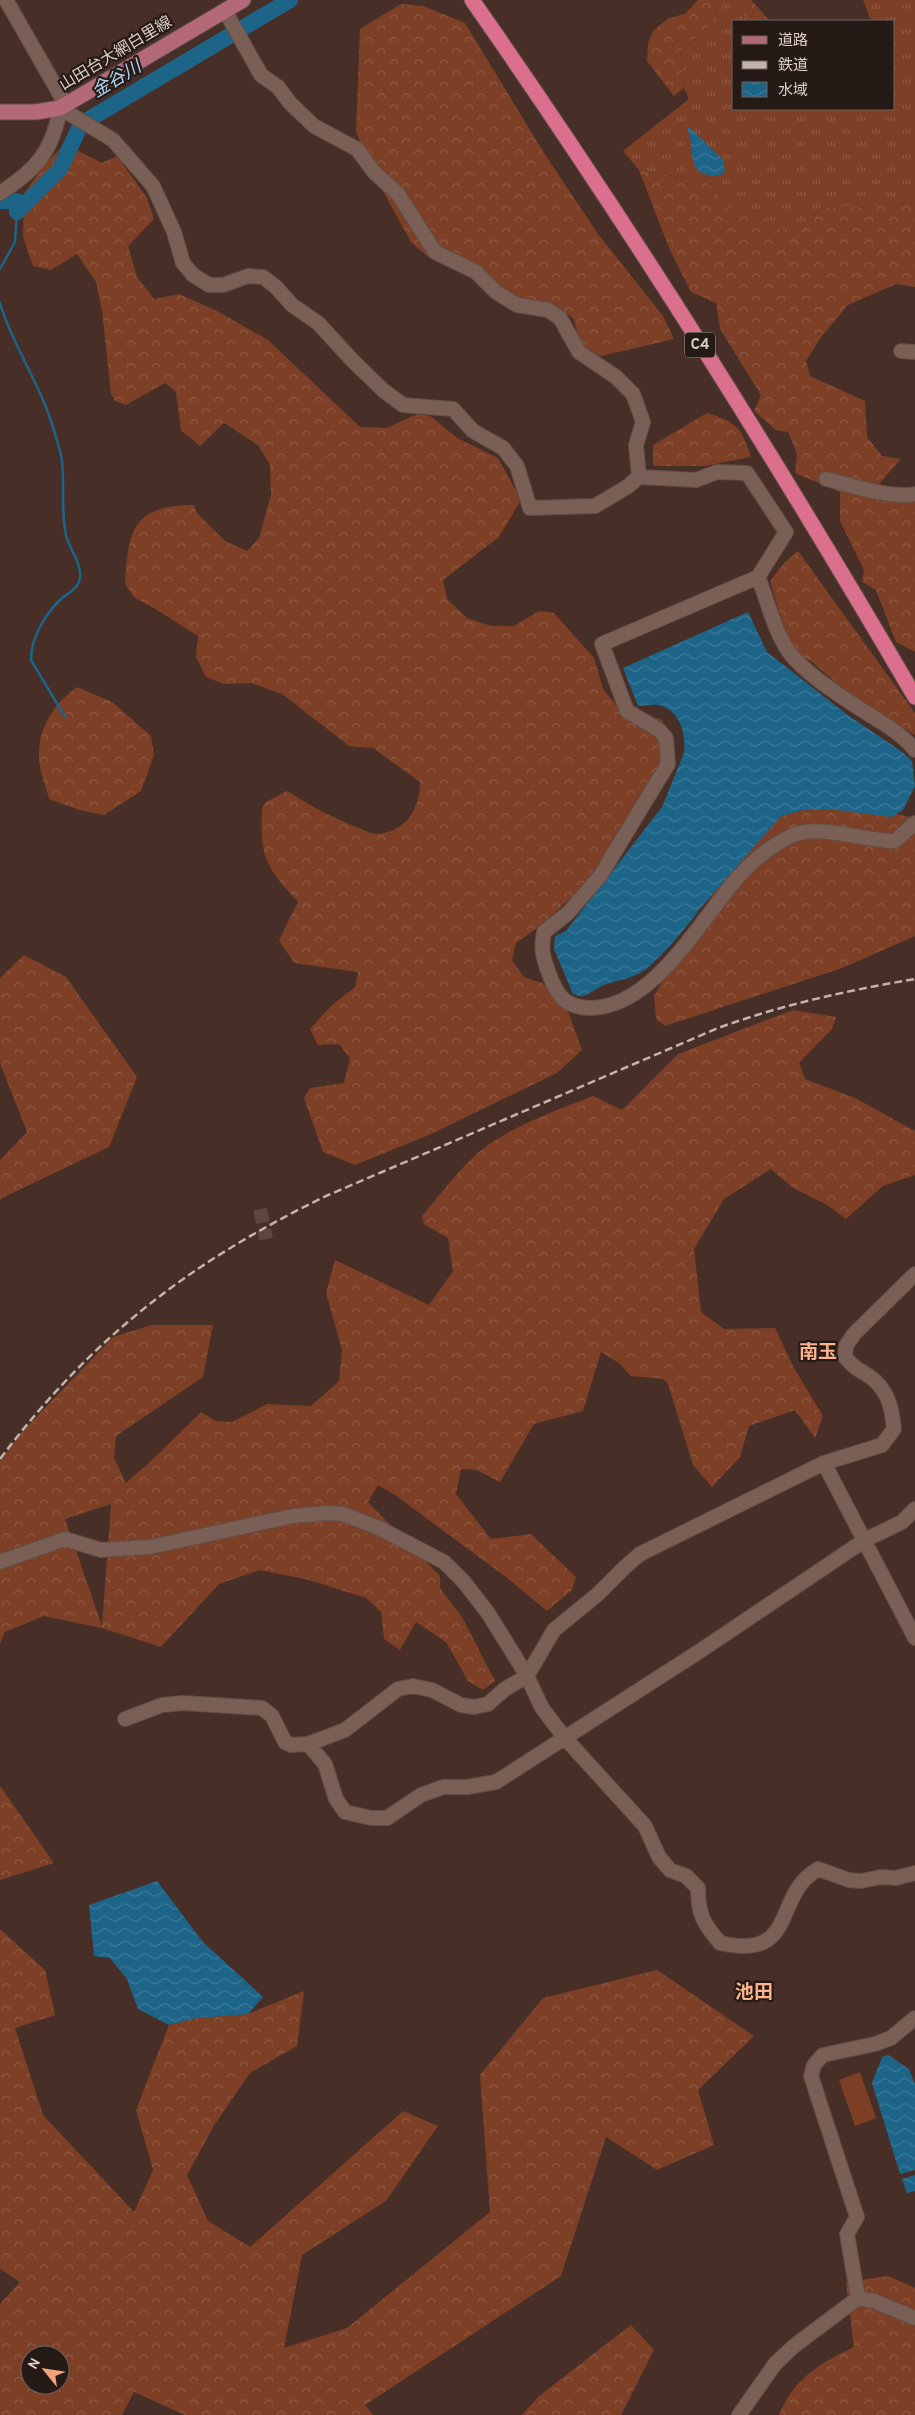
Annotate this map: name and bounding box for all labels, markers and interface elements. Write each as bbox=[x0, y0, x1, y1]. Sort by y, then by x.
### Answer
street label: 山田台大網白里線 bbox=[56, 12, 176, 96]
legend bbox=[732, 20, 895, 110]
text: 道路 bbox=[778, 32, 808, 51]
water label: 金谷川 bbox=[88, 55, 148, 104]
text: 鉄道 bbox=[778, 57, 808, 76]
text: 水域 bbox=[778, 82, 808, 101]
road number: C4 bbox=[685, 332, 715, 358]
district label: 南玉 bbox=[799, 1341, 837, 1365]
district label: 池田 bbox=[735, 1981, 773, 2005]
north arrow bbox=[20, 2345, 70, 2395]
text: N bbox=[25, 2356, 45, 2373]

